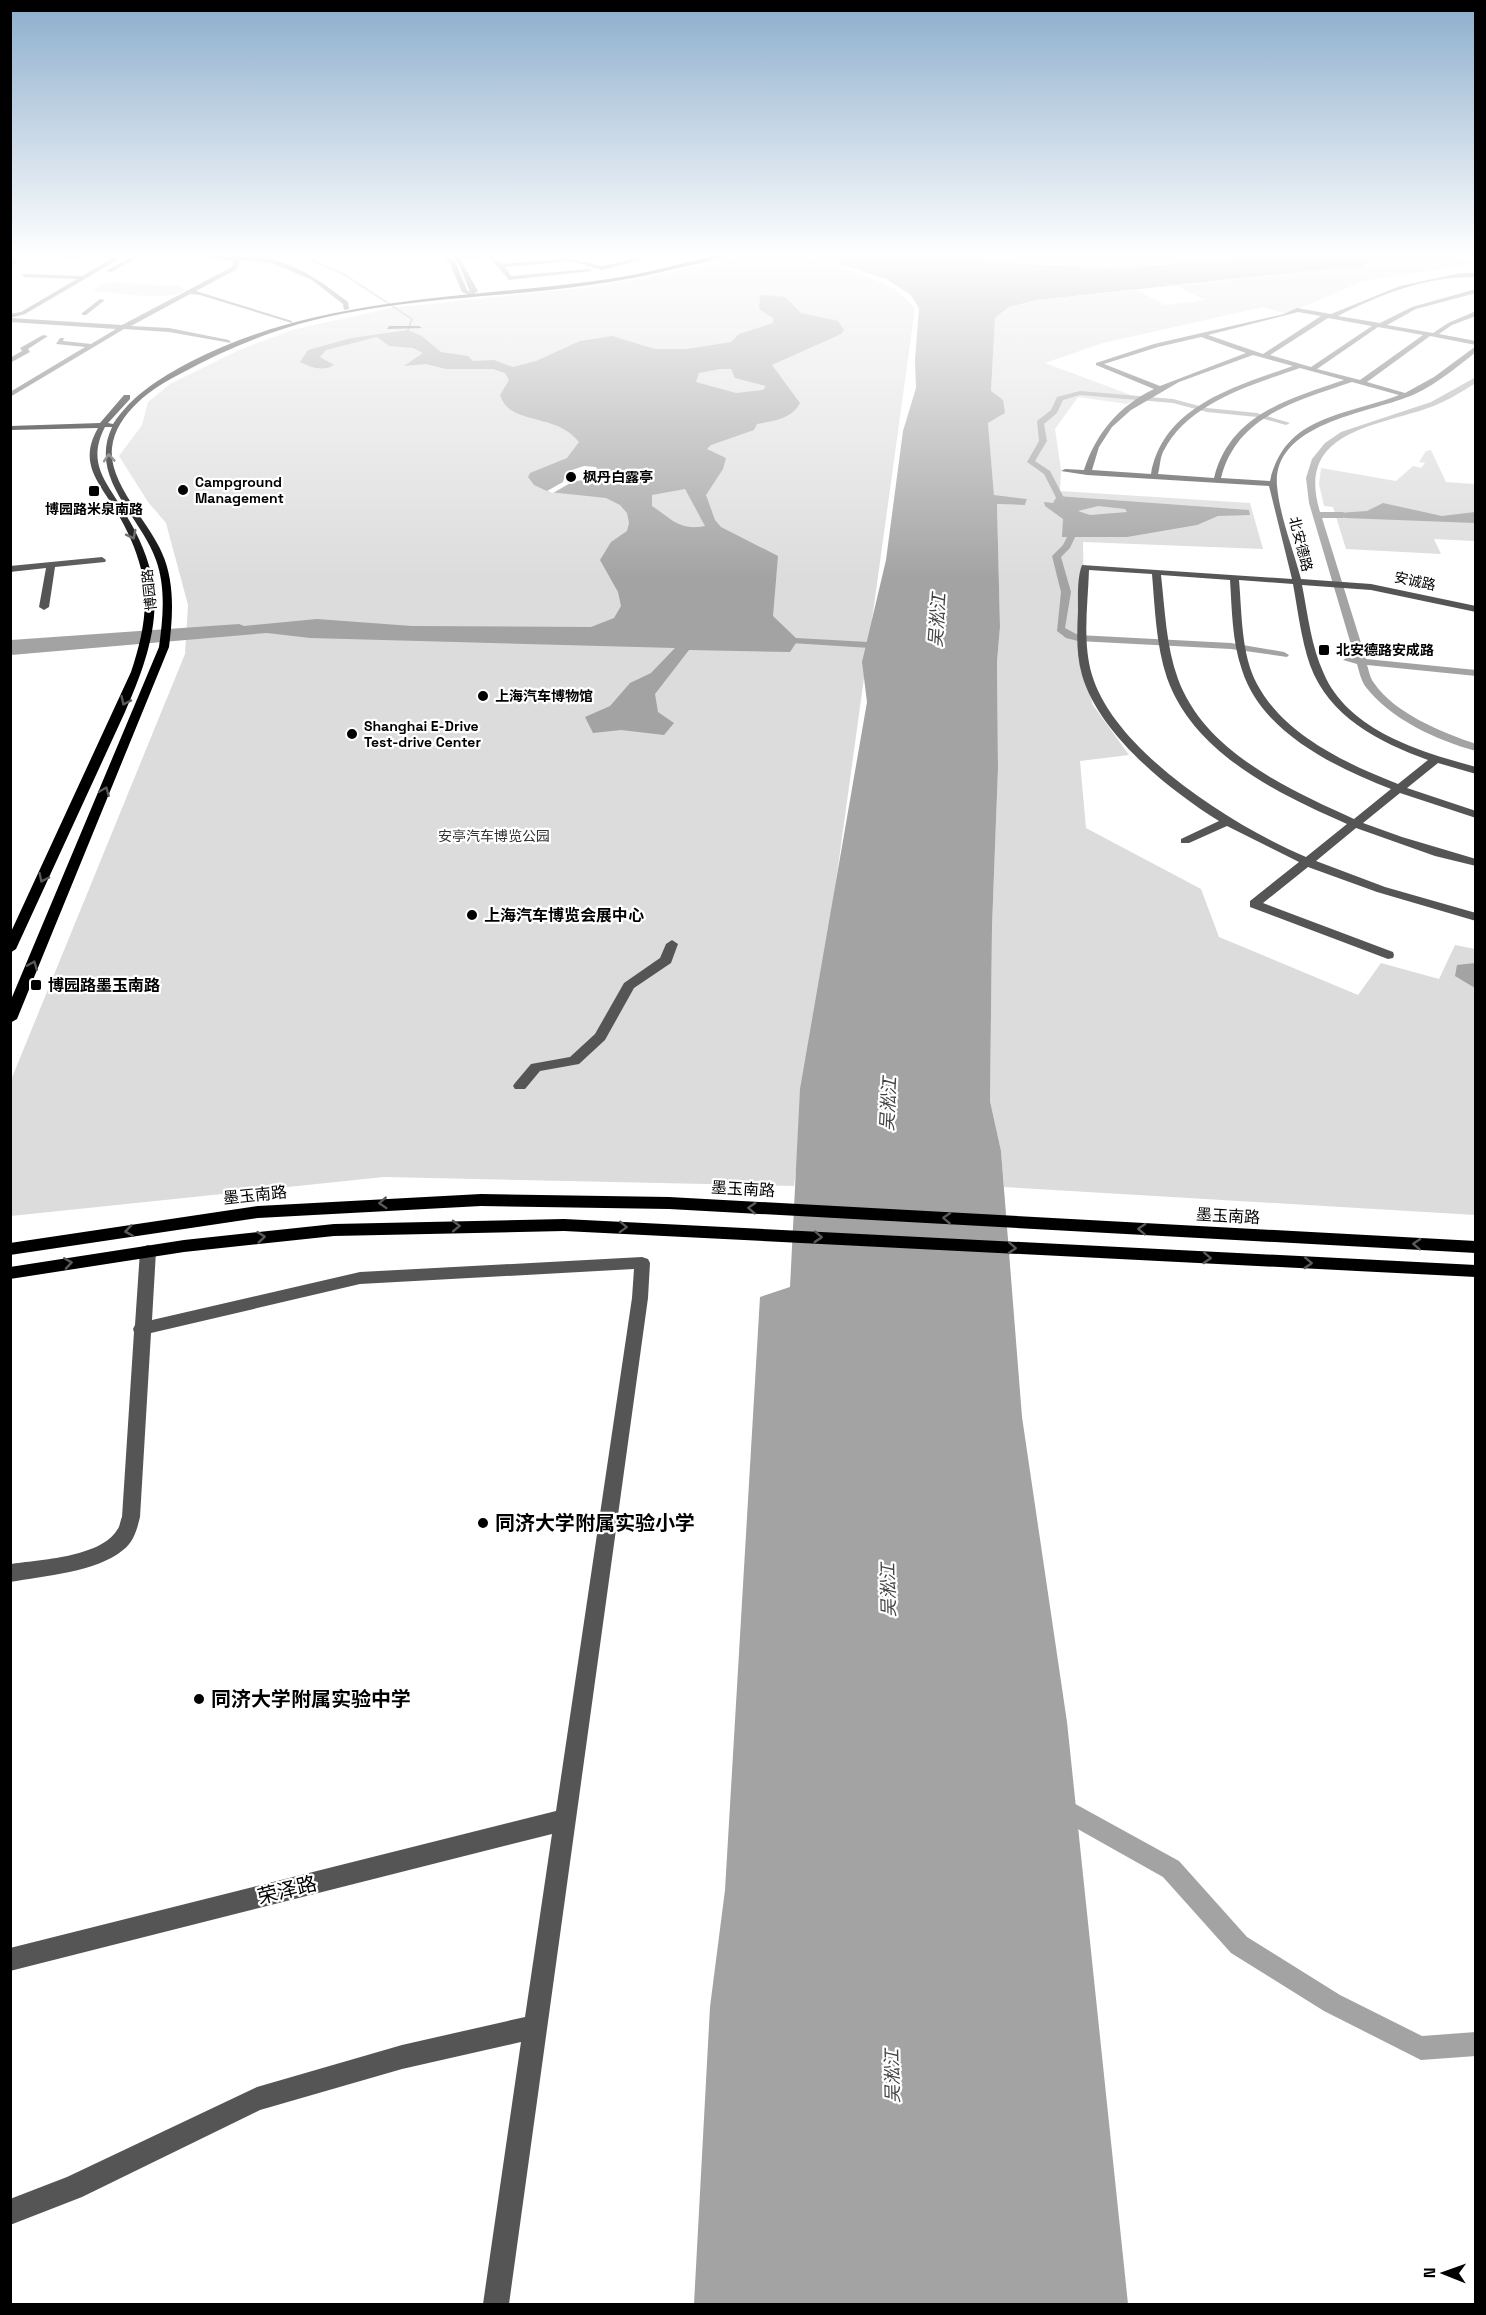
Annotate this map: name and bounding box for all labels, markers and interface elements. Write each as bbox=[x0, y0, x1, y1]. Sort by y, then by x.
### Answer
one-way arrow bbox=[103, 453, 116, 462]
place label: 枫丹白露亭 bbox=[583, 468, 653, 486]
marker: 枫丹白露亭 bbox=[564, 470, 578, 484]
place label: Campground Management bbox=[195, 473, 284, 507]
marker: Campground Management bbox=[176, 483, 190, 497]
marker: 博园路米泉南路 bbox=[87, 484, 101, 498]
place label: 博园路米泉南路 bbox=[45, 500, 143, 518]
street label: 北安德路 bbox=[1285, 515, 1317, 573]
one-way arrow bbox=[125, 529, 136, 539]
street label: 博园路 bbox=[138, 568, 160, 612]
street label: 安诚路 bbox=[1393, 568, 1437, 594]
water label: 吴淞江 bbox=[924, 590, 950, 648]
place label: 北安德路安成路 bbox=[1336, 641, 1434, 659]
marker: 北安德路安成路 bbox=[1317, 643, 1331, 657]
place label: 上海汽车博物馆 bbox=[495, 687, 593, 705]
marker: 上海汽车博物馆 bbox=[476, 689, 490, 703]
one-way arrow bbox=[120, 694, 132, 705]
place label: Shanghai E-Drive Test-drive Center bbox=[364, 717, 481, 751]
marker: Shanghai E-Drive Test-drive Center bbox=[345, 727, 359, 741]
one-way arrow bbox=[98, 786, 110, 797]
park label: 安亭汽车博览公园 bbox=[438, 827, 550, 845]
one-way arrow bbox=[38, 871, 50, 882]
place label: 上海汽车博览会展中心 bbox=[484, 905, 644, 926]
marker: 上海汽车博览会展中心 bbox=[465, 908, 479, 922]
one-way arrow bbox=[26, 960, 38, 971]
place label: 博园路墨玉南路 bbox=[48, 975, 160, 996]
marker: 博园路墨玉南路 bbox=[29, 978, 43, 992]
water label: 吴淞江 bbox=[875, 1074, 901, 1132]
street label: 墨玉南路 bbox=[710, 1177, 776, 1201]
street label: 墨玉南路 bbox=[222, 1181, 288, 1209]
one-way arrow bbox=[379, 1197, 388, 1210]
one-way arrow bbox=[748, 1201, 757, 1214]
street label: 墨玉南路 bbox=[1195, 1204, 1261, 1228]
one-way arrow bbox=[943, 1212, 952, 1225]
one-way arrow bbox=[452, 1220, 461, 1232]
one-way arrow bbox=[618, 1221, 627, 1233]
one-way arrow bbox=[1137, 1222, 1146, 1235]
one-way arrow bbox=[124, 1224, 133, 1236]
one-way arrow bbox=[813, 1230, 822, 1243]
one-way arrow bbox=[257, 1231, 266, 1244]
one-way arrow bbox=[1413, 1237, 1422, 1250]
one-way arrow bbox=[1008, 1241, 1017, 1254]
one-way arrow bbox=[1203, 1252, 1212, 1265]
one-way arrow bbox=[1303, 1257, 1312, 1270]
one-way arrow bbox=[64, 1258, 73, 1270]
place label: 同济大学附属实验小学 bbox=[495, 1510, 695, 1536]
marker: 同济大学附属实验小学 bbox=[476, 1516, 490, 1530]
water label: 吴淞江 bbox=[876, 1561, 900, 1617]
place label: 同济大学附属实验中学 bbox=[211, 1686, 411, 1712]
marker: 同济大学附属实验中学 bbox=[192, 1692, 206, 1706]
street label: 荣泽路 bbox=[255, 1870, 319, 1910]
water label: 吴淞江 bbox=[880, 2047, 904, 2103]
north arrow bbox=[1414, 2243, 1474, 2303]
text: N bbox=[1419, 2267, 1440, 2278]

